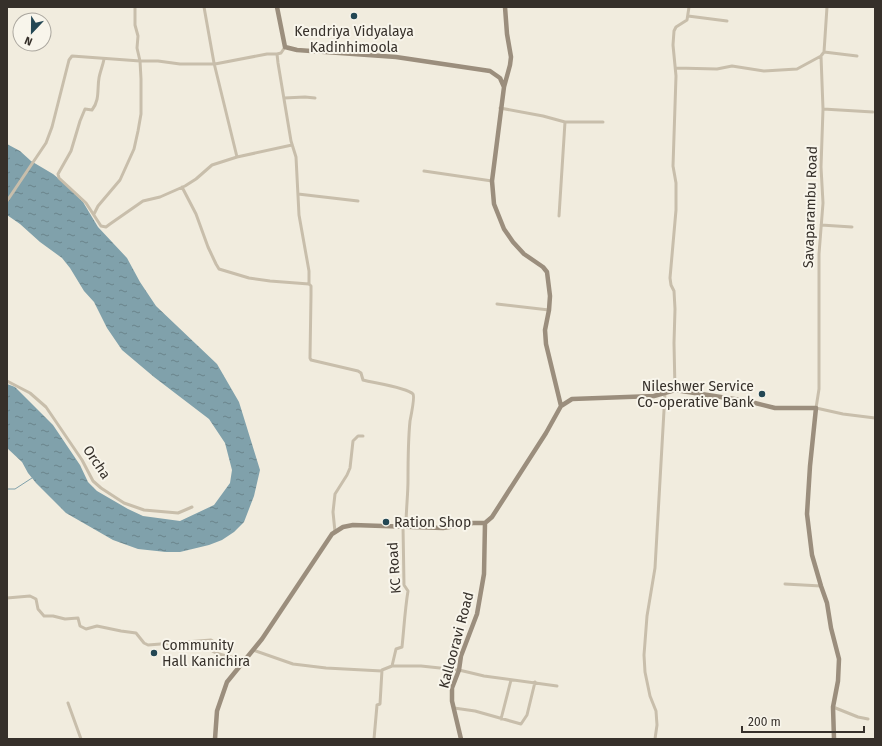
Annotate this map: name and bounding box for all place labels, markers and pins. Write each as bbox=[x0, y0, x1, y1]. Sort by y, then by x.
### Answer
marker: Kendriya Vidyalaya Kadinhimoola bbox=[349, 11, 359, 21]
place label: Kendriya Vidyalaya Kadinhimoola bbox=[294, 23, 414, 56]
place label: Nileshwer Service Co-operative Bank bbox=[637, 378, 755, 411]
marker: Nileshwer Service Co-operative Bank bbox=[757, 389, 767, 399]
place label: Ration Shop bbox=[394, 514, 471, 531]
marker: Ration Shop bbox=[381, 517, 391, 527]
place label: Community Hall Kanichira bbox=[162, 637, 250, 670]
marker: Community Hall Kanichira bbox=[149, 648, 159, 658]

